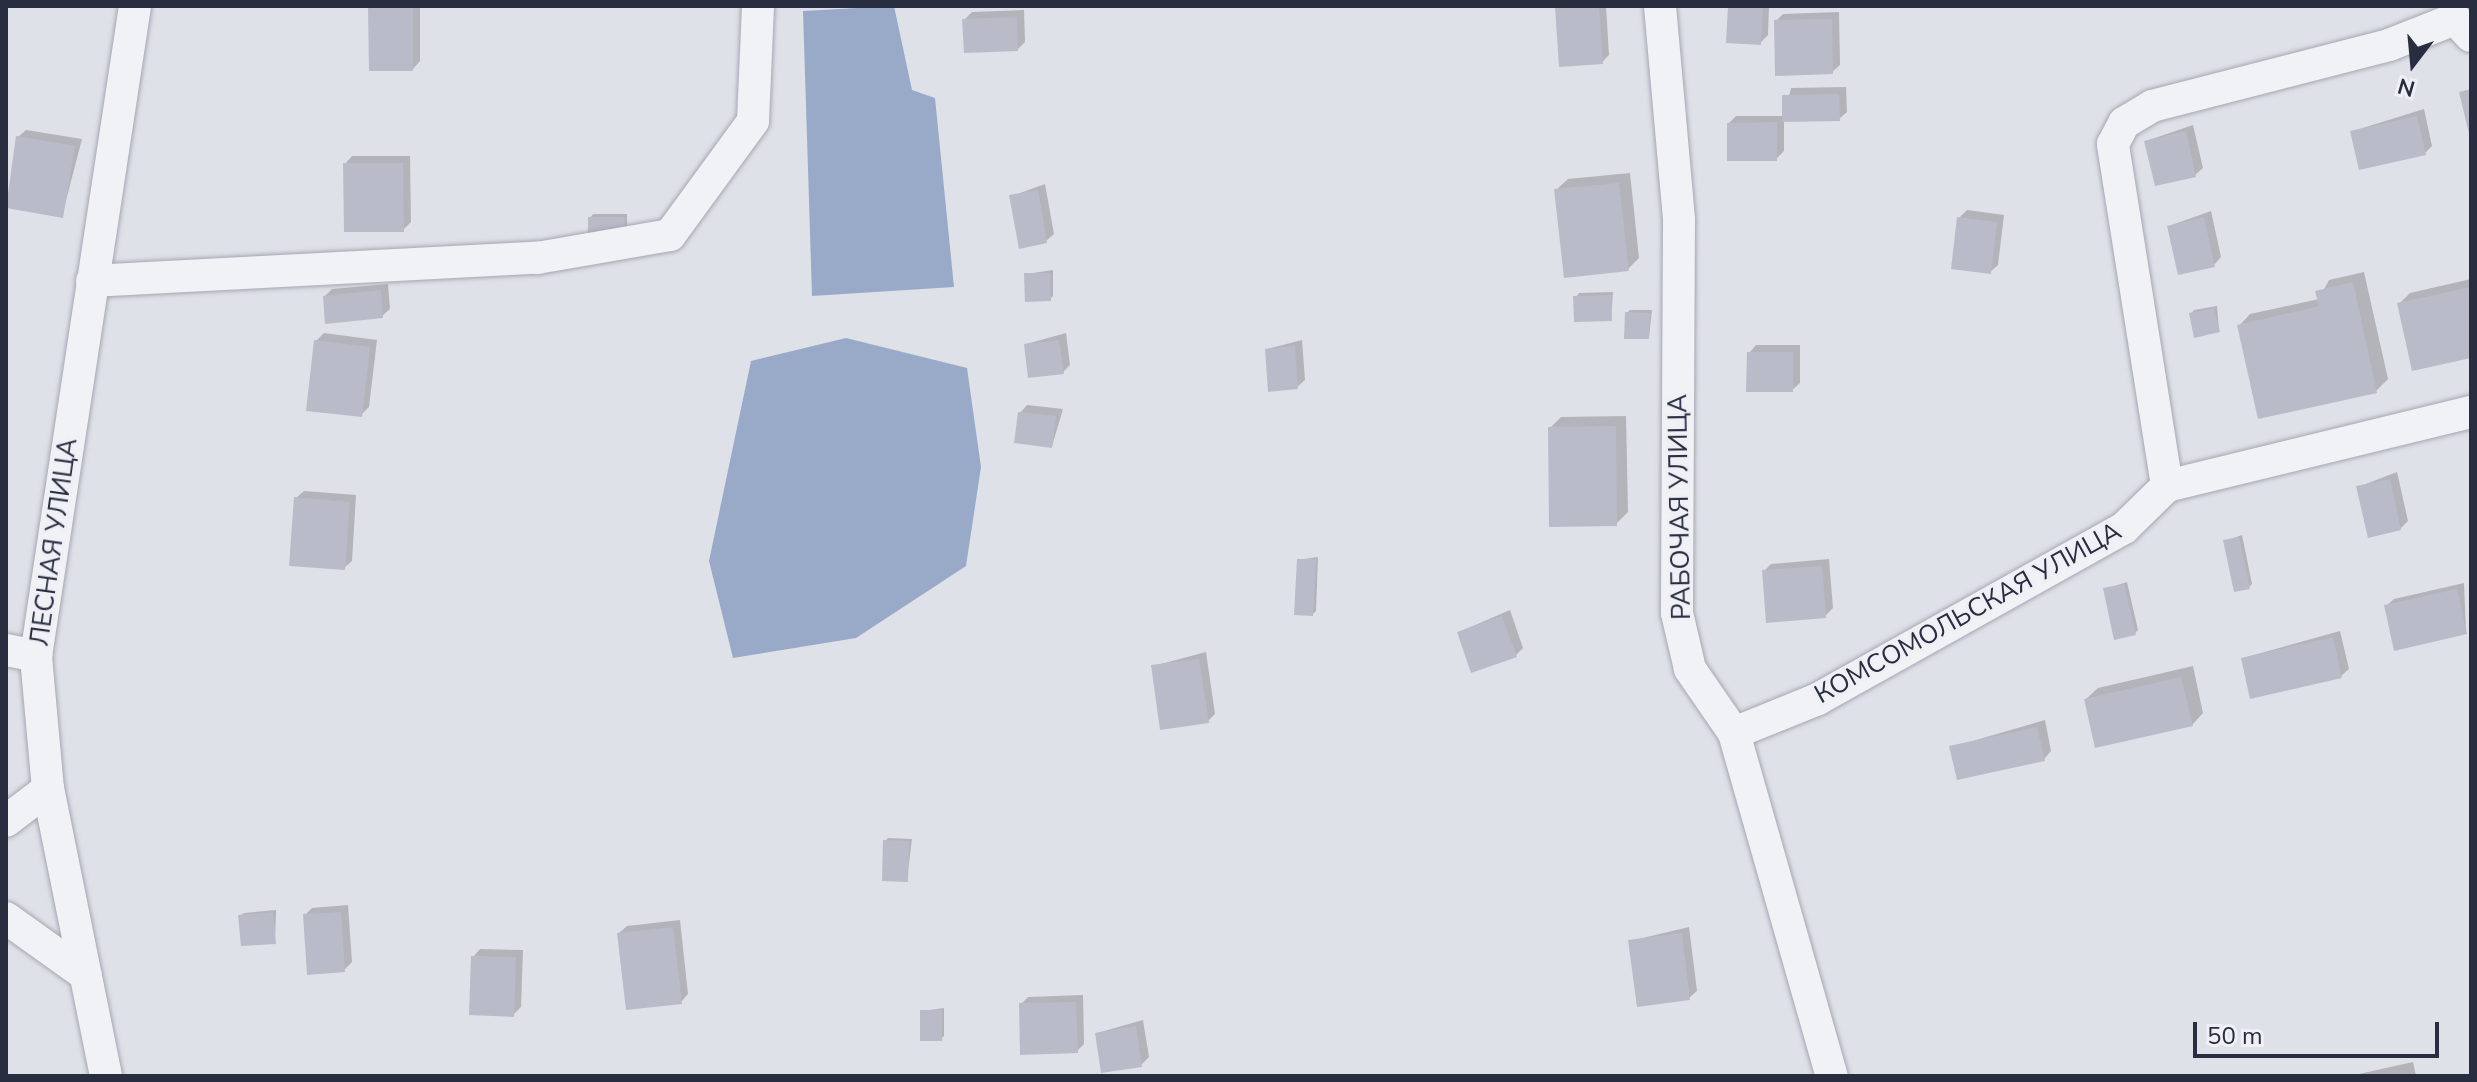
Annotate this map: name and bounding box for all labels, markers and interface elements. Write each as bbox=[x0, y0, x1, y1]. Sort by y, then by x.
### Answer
north arrow bbox=[2373, 24, 2453, 104]
text: N bbox=[2394, 70, 2418, 104]
street label: РАБОЧАЯ УЛИЦА bbox=[1662, 394, 1698, 620]
street label: ЛЕСНАЯ УЛИЦА bbox=[24, 436, 84, 648]
street label: КОМСОМОЛЬСКАЯ УЛИЦА bbox=[1809, 516, 2127, 710]
scale bar bbox=[2197, 1006, 2443, 1056]
text: 50 m bbox=[2207, 1020, 2263, 1052]

